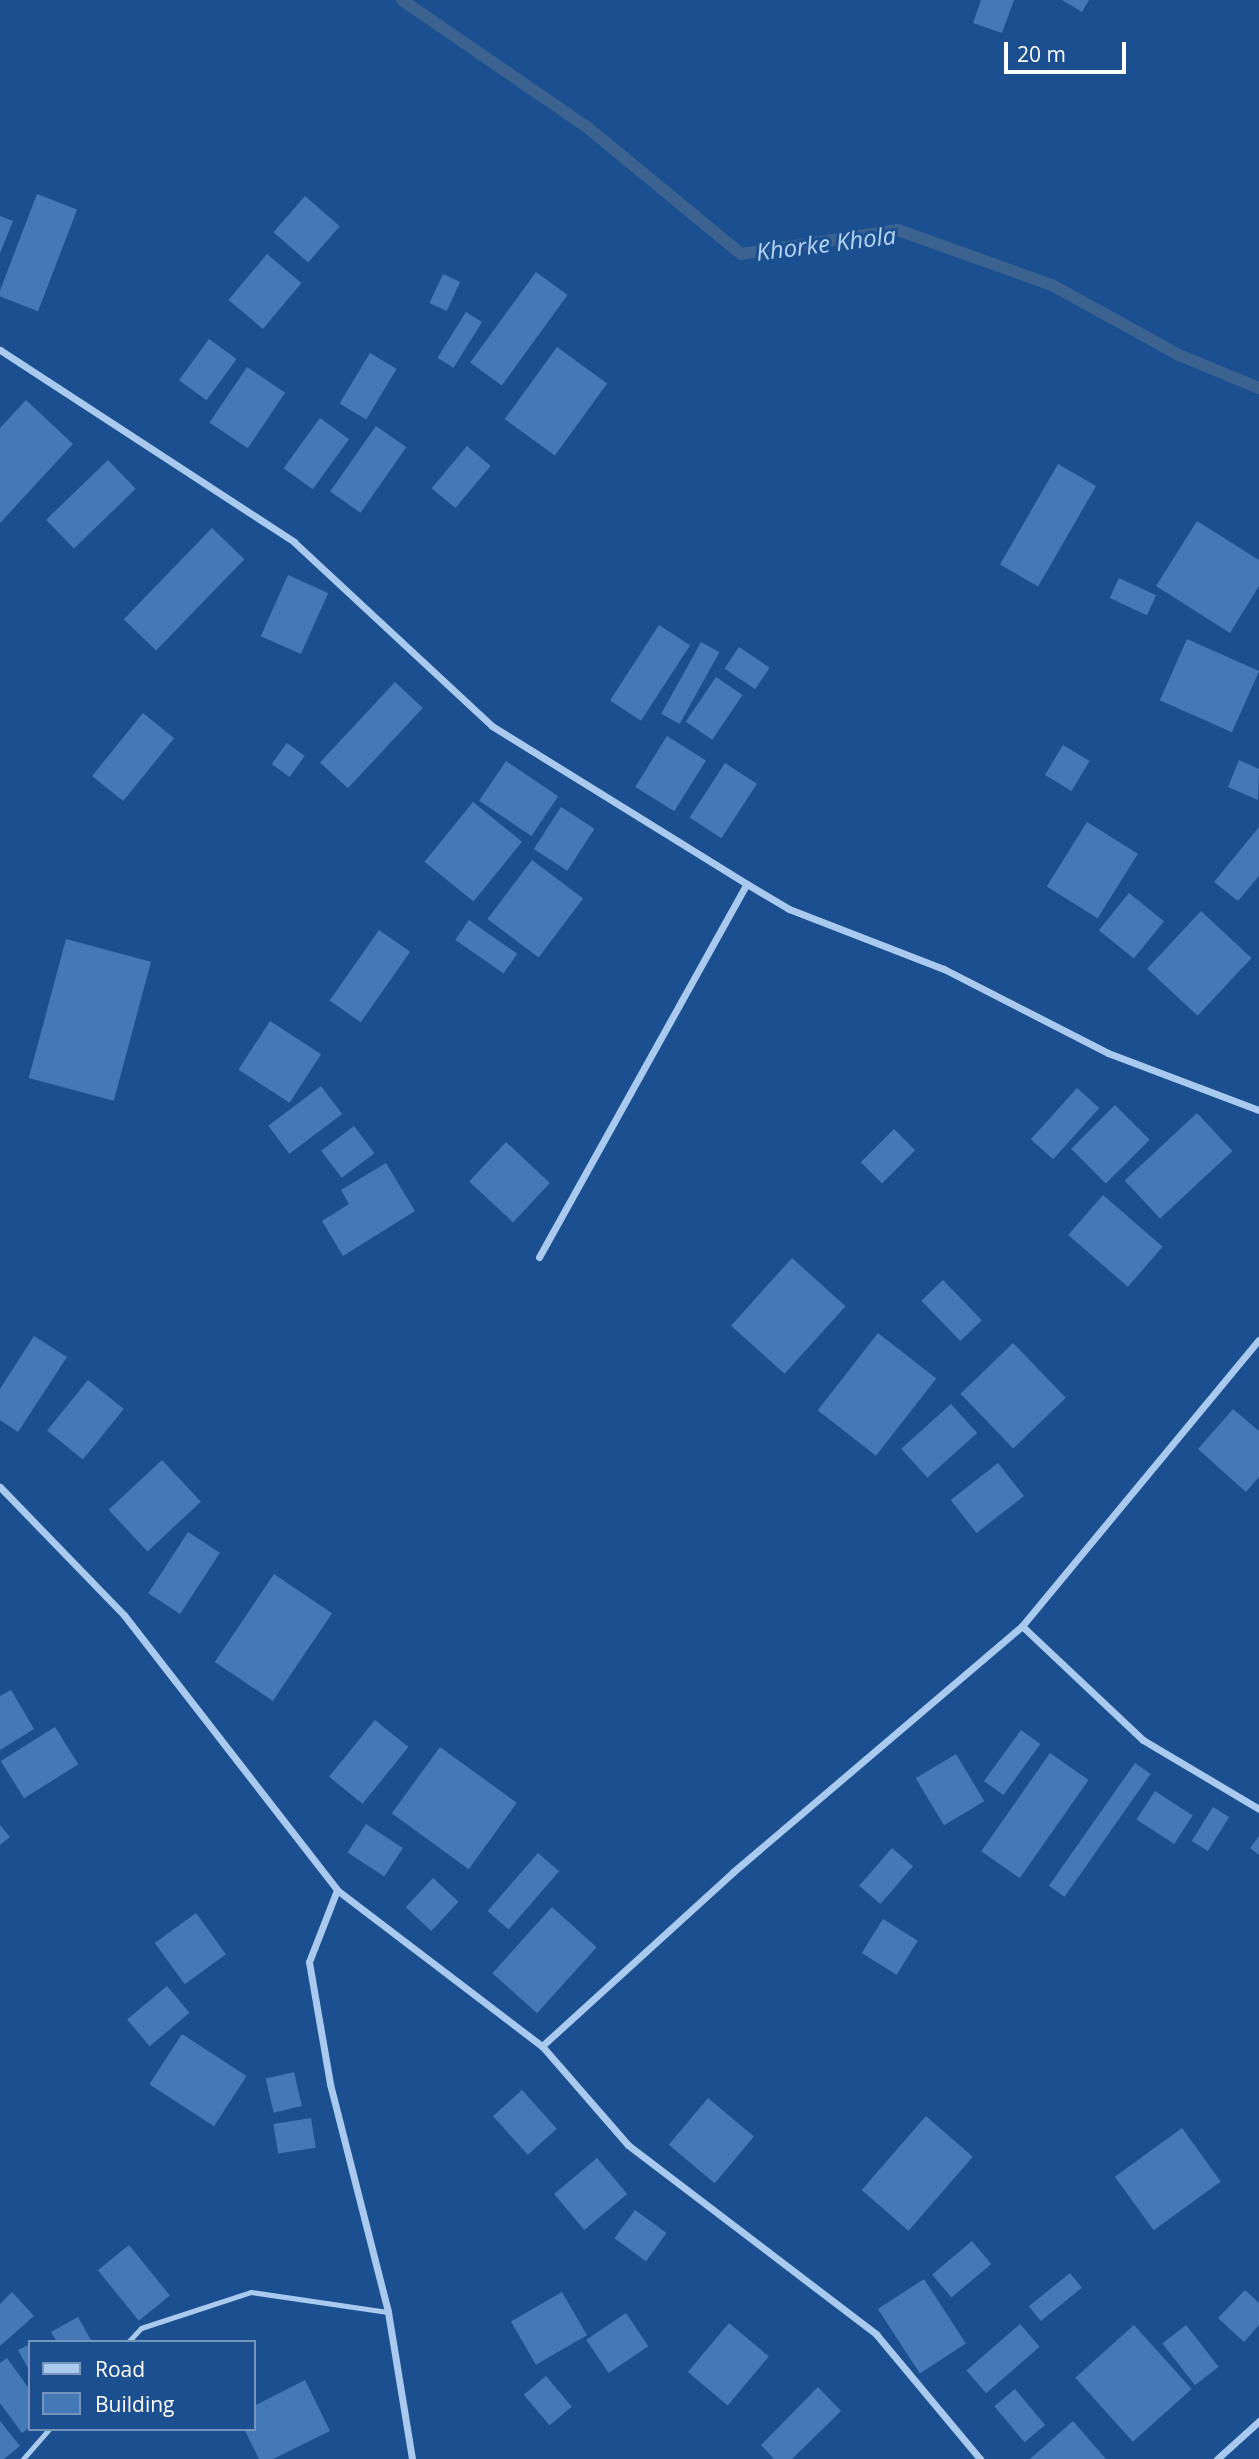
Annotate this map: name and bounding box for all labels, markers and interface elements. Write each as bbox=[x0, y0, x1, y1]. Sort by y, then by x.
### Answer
scale bar bbox=[1007, 28, 1130, 72]
text: 20 m bbox=[1017, 40, 1066, 68]
water label: Khorke Khola bbox=[754, 220, 898, 266]
legend bbox=[28, 2340, 256, 2431]
text: Road bbox=[95, 2355, 145, 2383]
text: Building bbox=[95, 2390, 174, 2418]

